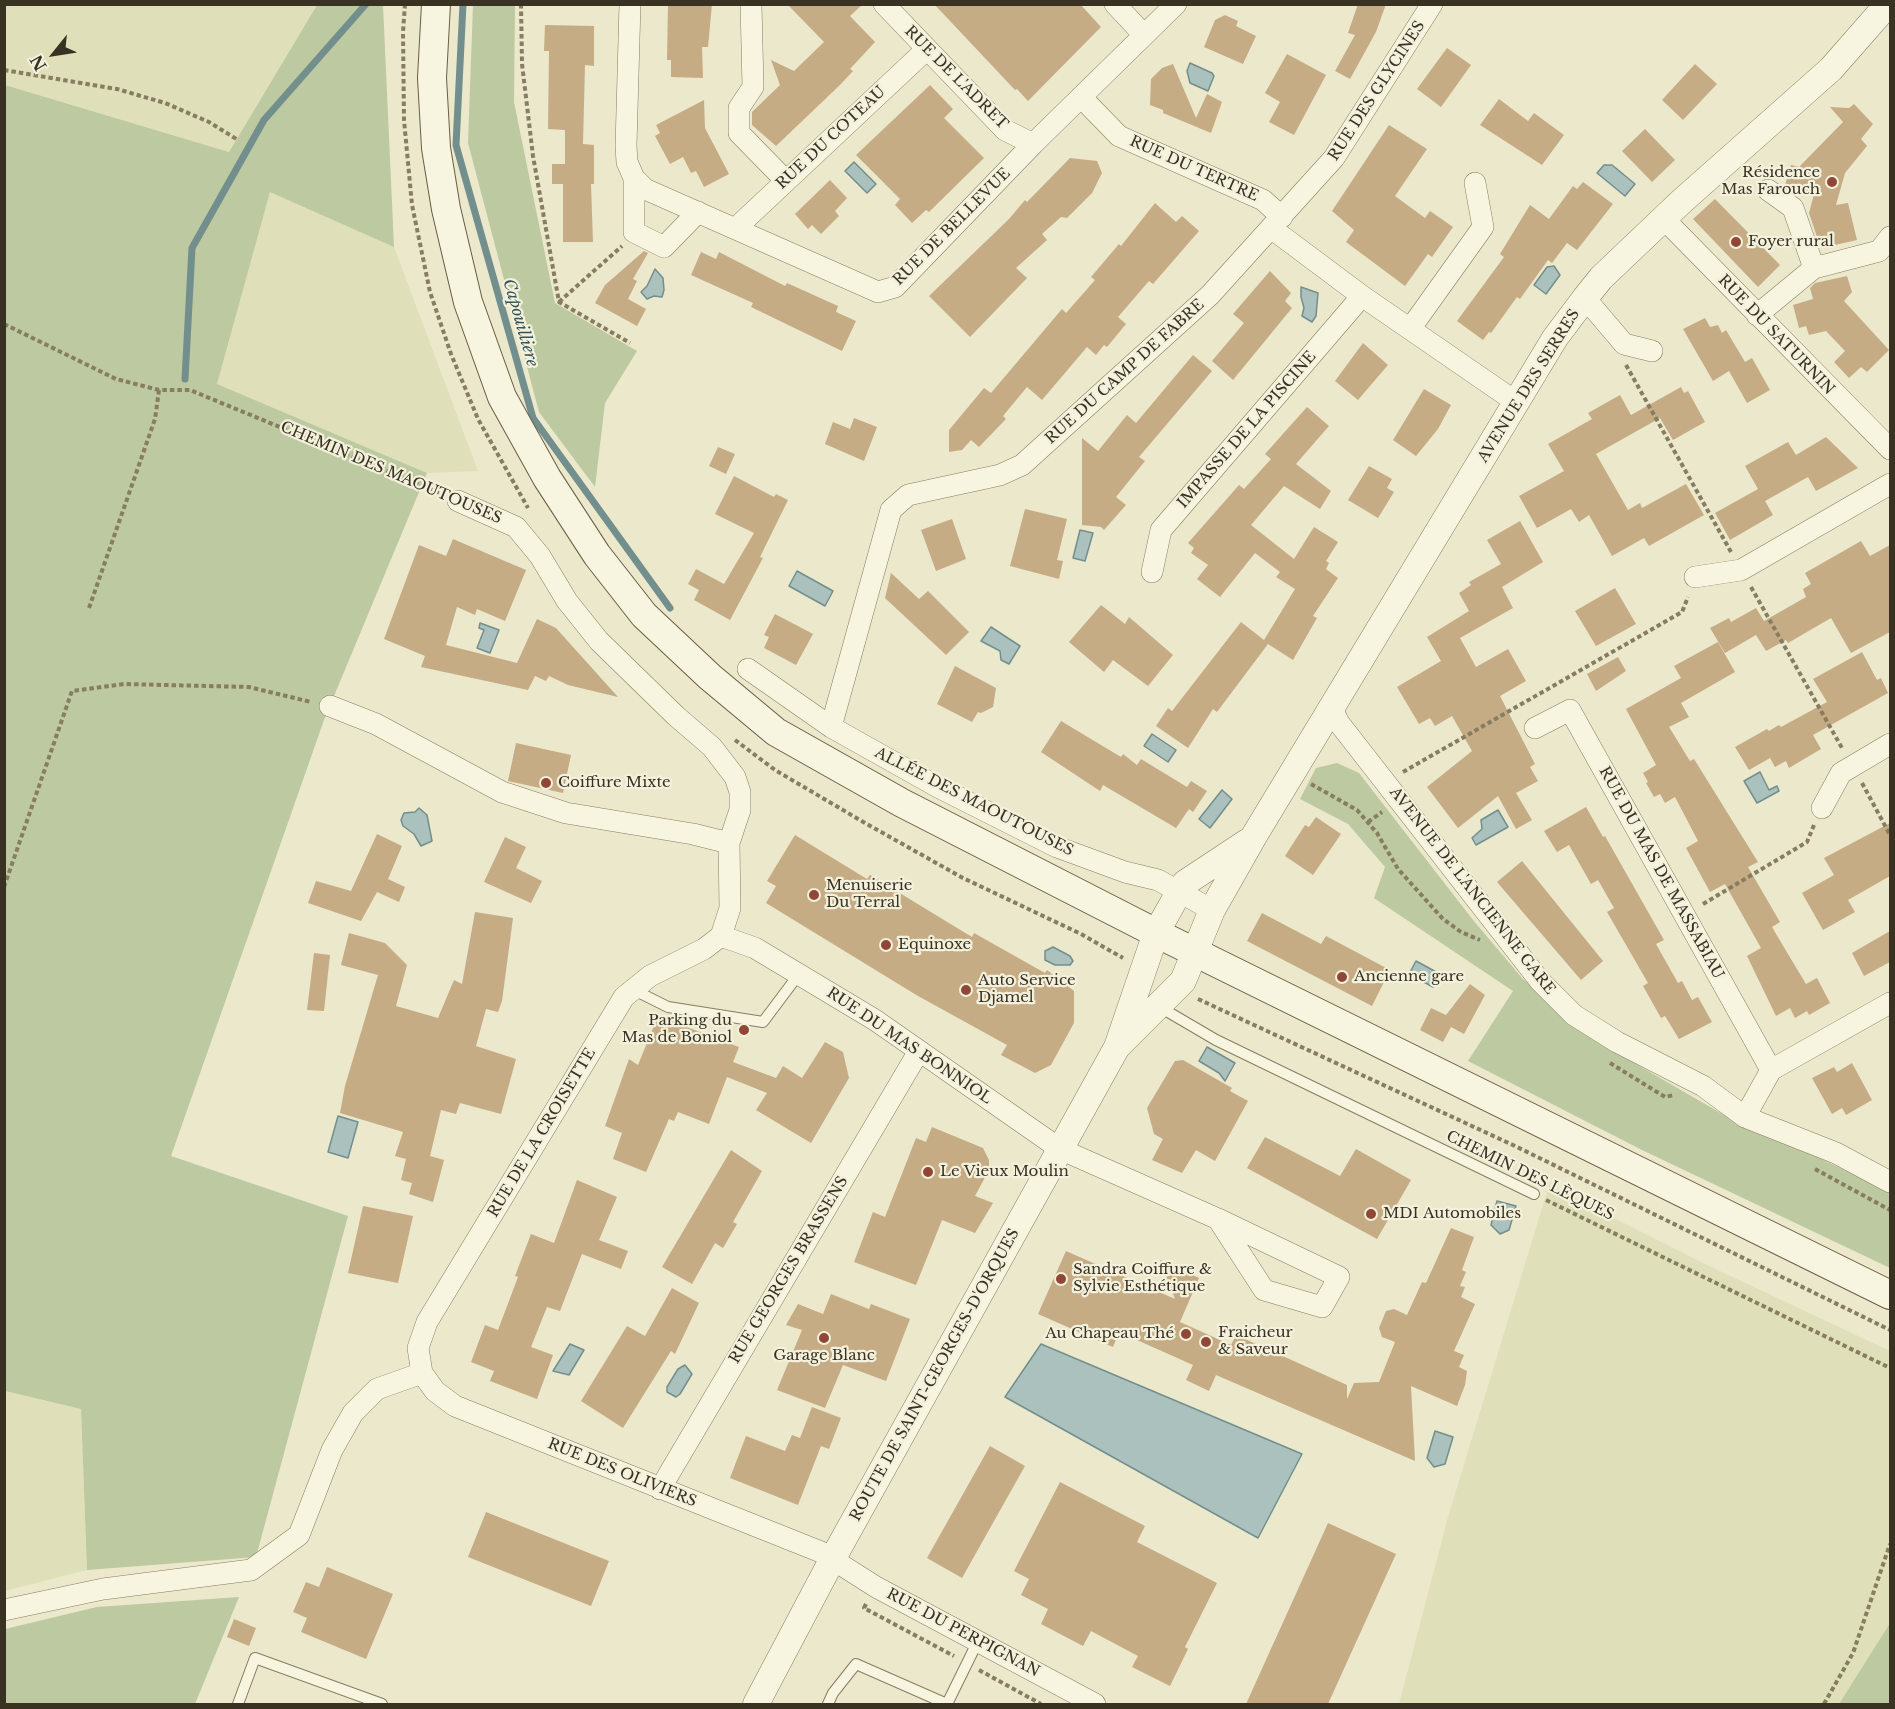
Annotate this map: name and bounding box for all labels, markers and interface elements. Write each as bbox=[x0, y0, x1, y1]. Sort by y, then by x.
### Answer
street label: RUE DES GLYCINES bbox=[1325, 18, 1429, 164]
street label: RUE DE L'ADRET bbox=[901, 23, 1011, 133]
north arrow bbox=[24, 24, 84, 84]
text: N bbox=[26, 51, 51, 75]
street label: RUE DU COTEAU bbox=[773, 83, 889, 193]
street label: RUE DU TERTRE bbox=[1127, 132, 1261, 206]
place label: Résidence Mas Farouch bbox=[1721, 164, 1820, 199]
street label: RUE DE BELLEVUE bbox=[890, 165, 1014, 289]
marker: Résidence Mas Farouch bbox=[1825, 175, 1839, 189]
place label: Foyer rural bbox=[1748, 233, 1834, 251]
marker: Foyer rural bbox=[1729, 235, 1743, 249]
street label: RUE DU SATURNIN bbox=[1714, 271, 1838, 399]
water label: Capouilliere bbox=[498, 277, 542, 369]
street label: RUE DU CAMP DE FABRE bbox=[1042, 296, 1208, 448]
street label: AVENUE DES SERRES bbox=[1474, 306, 1584, 466]
street label: IMPASSE DE LA PISCINE bbox=[1174, 348, 1320, 512]
street label: CHEMIN DES MAOUTOUSES bbox=[278, 418, 504, 528]
street label: ALLÉE DES MAOUTOUSES bbox=[872, 744, 1076, 860]
street label: RUE DU MAS DE MASSABIAU bbox=[1595, 764, 1727, 982]
place label: Coiffure Mixte bbox=[558, 774, 671, 792]
marker: Coiffure Mixte bbox=[539, 776, 553, 790]
street label: AVENUE DE L'ANCIENNE GARE bbox=[1385, 784, 1559, 998]
place label: Menuiserie Du Terral bbox=[826, 877, 912, 912]
marker: Menuiserie Du Terral bbox=[807, 888, 821, 902]
place label: Equinoxe bbox=[898, 936, 971, 954]
marker: Equinoxe bbox=[879, 938, 893, 952]
place label: Ancienne gare bbox=[1354, 968, 1464, 986]
marker: Ancienne gare bbox=[1335, 970, 1349, 984]
place label: Auto Service Djamel bbox=[978, 972, 1076, 1007]
marker: Auto Service Djamel bbox=[959, 983, 973, 997]
street label: RUE DU MAS BONNIOL bbox=[823, 984, 995, 1108]
place label: Parking du Mas de Boniol bbox=[622, 1012, 732, 1047]
marker: Parking du Mas de Boniol bbox=[737, 1023, 751, 1037]
street label: RUE DE LA CROISETTE bbox=[484, 1045, 600, 1221]
street label: CHEMIN DES LÈQUES bbox=[1443, 1127, 1617, 1225]
place label: Le Vieux Moulin bbox=[940, 1163, 1069, 1181]
marker: Le Vieux Moulin bbox=[921, 1165, 935, 1179]
street label: RUE GEORGES BRASSENS bbox=[726, 1173, 852, 1367]
place label: MDI Automobiles bbox=[1383, 1205, 1521, 1223]
marker: MDI Automobiles bbox=[1364, 1207, 1378, 1221]
street label: ROUTE DE SAINT-GEORGES-D'ORQUES bbox=[847, 1226, 1023, 1524]
place label: Sandra Coiffure & Sylvie Esthétique bbox=[1073, 1261, 1212, 1296]
marker: Sandra Coiffure & Sylvie Esthétique bbox=[1054, 1272, 1068, 1286]
place label: Fraicheur & Saveur bbox=[1218, 1324, 1293, 1359]
place label: Au Chapeau Thé bbox=[1045, 1325, 1174, 1343]
marker: Au Chapeau Thé bbox=[1179, 1327, 1193, 1341]
marker: Garage Blanc bbox=[817, 1331, 831, 1345]
marker: Fraicheur & Saveur bbox=[1199, 1335, 1213, 1349]
place label: Garage Blanc bbox=[773, 1347, 875, 1365]
street label: RUE DES OLIVIERS bbox=[545, 1435, 699, 1511]
street label: RUE DU PERPIGNAN bbox=[883, 1585, 1043, 1681]

